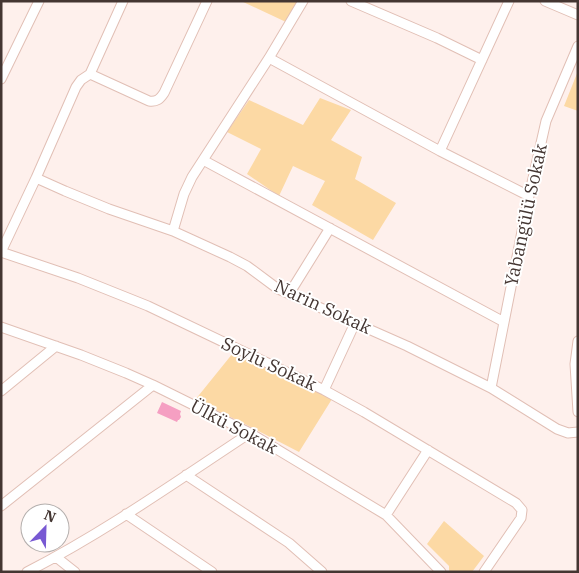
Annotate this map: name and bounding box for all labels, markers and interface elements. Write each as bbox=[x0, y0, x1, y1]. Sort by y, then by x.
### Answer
street label: Yabangülü Sokak bbox=[499, 141, 552, 288]
street label: Narin Sokak bbox=[271, 274, 376, 339]
street label: Soylu Sokak bbox=[218, 331, 321, 396]
street label: Ülkü Sokak bbox=[187, 394, 282, 459]
north arrow bbox=[20, 503, 70, 553]
text: N bbox=[41, 506, 59, 526]

